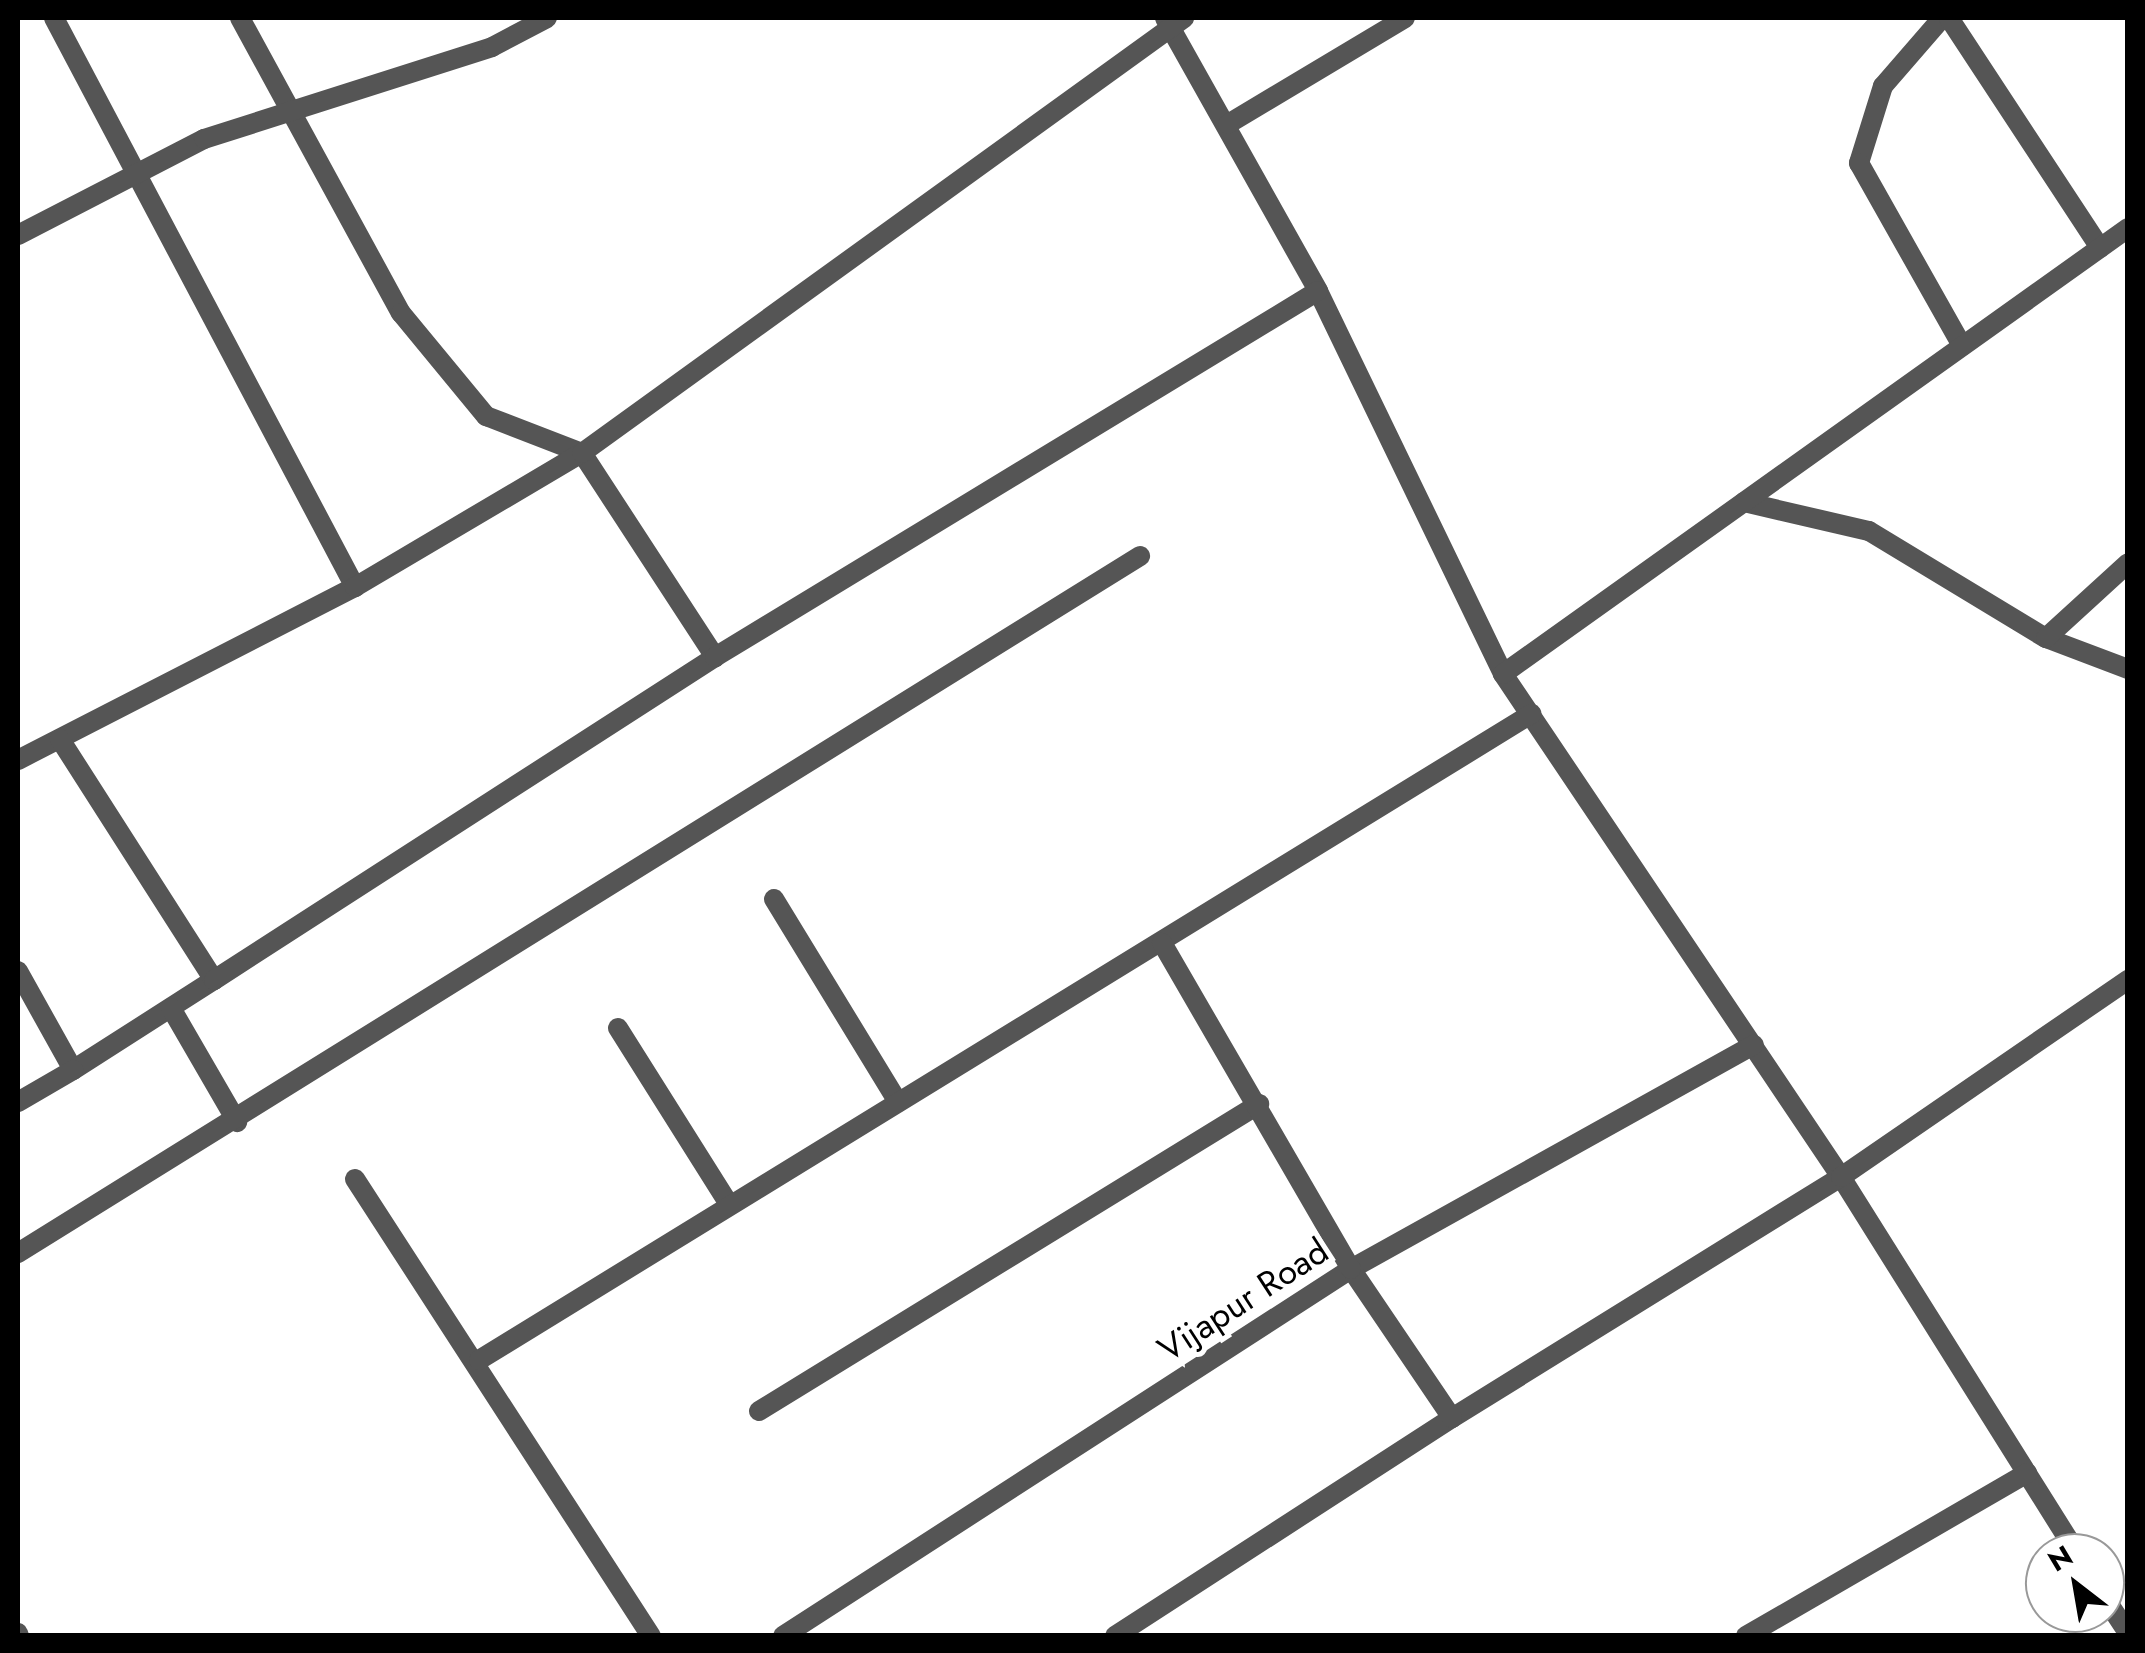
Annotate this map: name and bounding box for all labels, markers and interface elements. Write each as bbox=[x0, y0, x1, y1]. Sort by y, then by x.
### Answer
street label: Vijapur Road bbox=[1150, 1230, 1336, 1370]
north arrow bbox=[2025, 1533, 2125, 1633]
text: N bbox=[2040, 1535, 2080, 1582]

